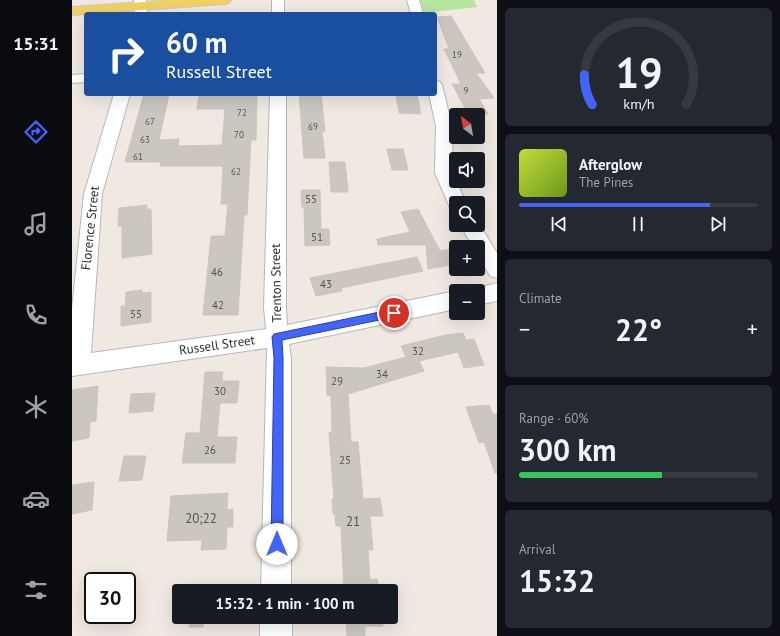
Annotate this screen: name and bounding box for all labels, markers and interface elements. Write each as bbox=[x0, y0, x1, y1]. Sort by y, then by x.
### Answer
text: 60 m bbox=[166, 24, 227, 61]
icon: right bbox=[100, 28, 152, 80]
text: 15:31 bbox=[13, 32, 59, 55]
text: 19 bbox=[615, 46, 662, 99]
house number: 19 bbox=[452, 49, 462, 60]
text: Russell Street bbox=[166, 60, 272, 83]
house number: 9 bbox=[464, 85, 469, 96]
text: km/h bbox=[623, 93, 654, 112]
house number: 72 bbox=[237, 107, 247, 118]
north arrow bbox=[449, 108, 485, 144]
map controls bbox=[449, 108, 485, 320]
house number: 67 bbox=[145, 116, 155, 127]
icon: directions bbox=[22, 118, 50, 146]
house number: 69 bbox=[308, 121, 318, 132]
house number: 70 bbox=[234, 129, 244, 140]
house number: 63 bbox=[140, 134, 150, 145]
house number: 61 bbox=[133, 151, 143, 162]
button: sound bbox=[449, 152, 485, 188]
text: Afterglow bbox=[579, 155, 642, 174]
house number: 62 bbox=[231, 166, 241, 177]
text: The Pines bbox=[579, 174, 633, 191]
street label: Florence Street bbox=[77, 185, 103, 271]
house number: 55 bbox=[305, 192, 317, 206]
button: search bbox=[449, 196, 485, 232]
icon: music bbox=[22, 210, 50, 238]
icon: previous bbox=[548, 213, 570, 235]
icon: pause bbox=[627, 213, 649, 235]
icon: next bbox=[707, 213, 729, 235]
house number: 51 bbox=[311, 230, 323, 244]
button: + bbox=[449, 240, 485, 276]
street label: Trenton Street bbox=[267, 243, 285, 323]
house number: 46 bbox=[211, 265, 223, 279]
house number: 43 bbox=[320, 277, 332, 291]
button: − bbox=[449, 284, 485, 320]
text: Climate bbox=[519, 290, 562, 307]
pin bbox=[377, 296, 411, 330]
house number: 42 bbox=[212, 298, 224, 312]
icon: phone bbox=[22, 301, 50, 329]
icon: arrive bbox=[383, 302, 405, 324]
house number: 55 bbox=[130, 307, 142, 321]
text: 22° bbox=[615, 310, 662, 349]
text: − bbox=[519, 315, 530, 343]
text: + bbox=[747, 315, 758, 343]
street label: Russell Street bbox=[178, 331, 257, 359]
house number: 32 bbox=[412, 344, 424, 358]
house number: 34 bbox=[376, 367, 388, 381]
house number: 29 bbox=[331, 374, 343, 388]
house number: 30 bbox=[214, 384, 226, 398]
icon: climate bbox=[22, 393, 50, 421]
text: Range · 60% bbox=[519, 410, 588, 427]
text: 300 km bbox=[519, 430, 617, 469]
house number: 26 bbox=[204, 443, 216, 457]
house number: 25 bbox=[339, 453, 351, 467]
icon: car bbox=[22, 485, 50, 513]
house number: 20;22 bbox=[185, 510, 217, 527]
house number: 21 bbox=[346, 513, 360, 530]
position arrow bbox=[256, 523, 298, 565]
text: Arrival bbox=[519, 541, 555, 558]
text: 15:32 bbox=[519, 561, 595, 600]
speed limit sign: 30 bbox=[84, 572, 136, 624]
icon: filters bbox=[22, 576, 50, 604]
text: 15:32 · 1 min · 100 m bbox=[216, 594, 354, 613]

